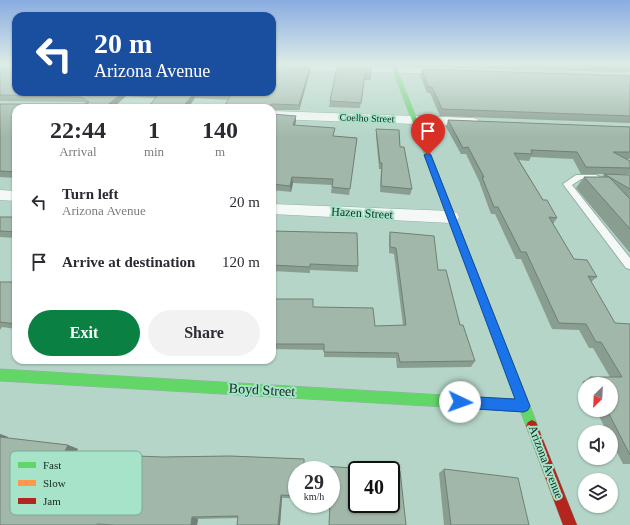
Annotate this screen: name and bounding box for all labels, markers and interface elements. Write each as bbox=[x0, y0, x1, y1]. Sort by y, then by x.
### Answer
icon: left bbox=[28, 28, 80, 80]
text: 20 m bbox=[94, 28, 152, 59]
text: Arizona Avenue bbox=[94, 61, 210, 81]
street label: Coelho Street bbox=[339, 112, 395, 124]
pin bbox=[411, 114, 445, 155]
text: 22:44 bbox=[50, 117, 106, 143]
text: 1 bbox=[148, 117, 160, 143]
text: 140 bbox=[202, 117, 238, 143]
icon: arrive bbox=[417, 120, 439, 142]
text: Arrival bbox=[59, 144, 97, 159]
text: min bbox=[144, 144, 164, 159]
text: m bbox=[215, 144, 225, 159]
text: Turn left bbox=[62, 186, 119, 202]
icon: left bbox=[28, 191, 50, 213]
text: 20 m bbox=[230, 194, 260, 210]
text: Arizona Avenue bbox=[62, 203, 146, 218]
street label: Hazen Street bbox=[331, 204, 394, 222]
icon: arrive bbox=[28, 251, 50, 273]
text: Arrive at destination bbox=[62, 254, 195, 270]
text: 120 m bbox=[222, 254, 260, 270]
button: Exit bbox=[28, 310, 140, 356]
button: Share bbox=[148, 310, 260, 356]
north arrow bbox=[578, 377, 618, 417]
map controls bbox=[578, 377, 618, 513]
street label: Boyd Street bbox=[228, 381, 296, 399]
position arrow bbox=[439, 381, 481, 423]
street label: Arizona Avenue bbox=[526, 423, 566, 501]
button: sound bbox=[578, 425, 618, 465]
legend bbox=[10, 451, 142, 515]
text: Fast bbox=[43, 459, 61, 471]
speed limit sign: 40 bbox=[348, 461, 400, 513]
text: 29 bbox=[304, 471, 324, 493]
button: layers bbox=[578, 473, 618, 513]
text: Slow bbox=[43, 477, 66, 489]
text: km/h bbox=[304, 491, 324, 502]
text: Jam bbox=[43, 495, 61, 507]

